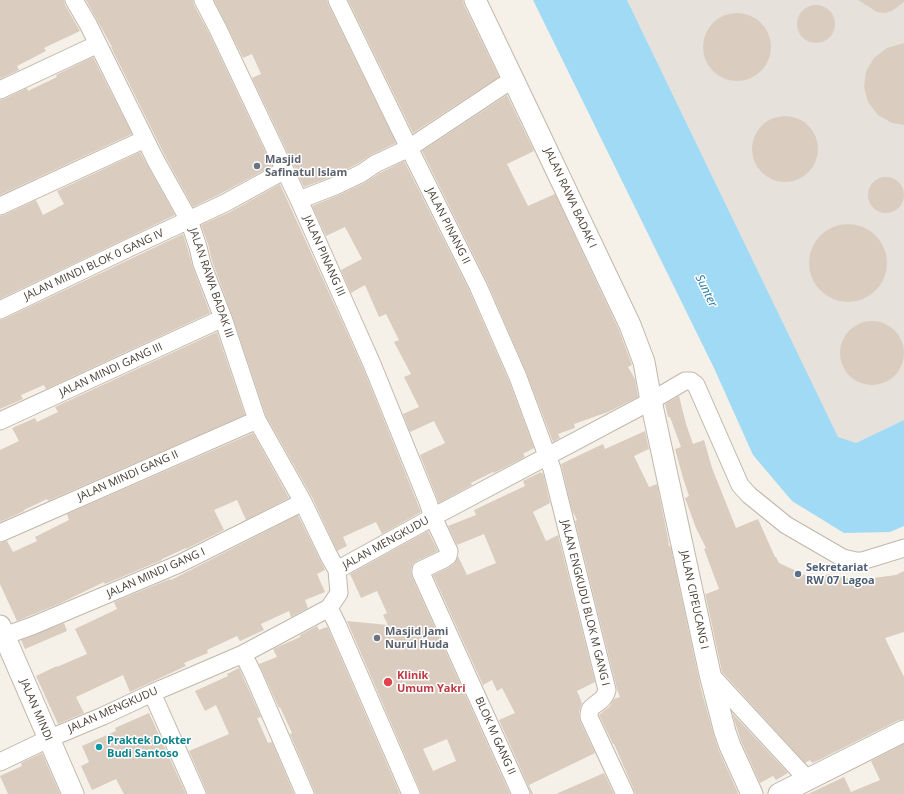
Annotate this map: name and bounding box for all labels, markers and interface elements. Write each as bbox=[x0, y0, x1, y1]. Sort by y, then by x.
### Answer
street label: JALAN RAWA BADAK I bbox=[541, 146, 599, 250]
place label: Masjid Safinatul Islam bbox=[265, 153, 347, 179]
marker: Masjid Safinatul Islam bbox=[252, 161, 262, 171]
street label: JALAN PINANG II bbox=[423, 186, 473, 266]
street label: JALAN PINANG III bbox=[300, 214, 348, 298]
street label: JALAN RAWA BADAK III bbox=[186, 226, 236, 340]
street label: JALAN MINDI BLOK 0 GANG IV bbox=[22, 227, 166, 303]
water label: Sunter bbox=[692, 272, 720, 310]
street label: JALAN MINDI GANG III bbox=[57, 340, 165, 400]
street label: JALAN MINDI GANG II bbox=[75, 448, 181, 504]
street label: JALAN MENGKUDU bbox=[340, 514, 432, 572]
street label: JALAN ENGKUDU BLOK M GANG I bbox=[558, 519, 612, 687]
street label: JALAN MINDI GANG I bbox=[105, 545, 207, 601]
street label: JALAN CIPEUCANG I bbox=[677, 549, 711, 651]
place label: Sekretariat RW 07 Lagoa bbox=[806, 561, 875, 587]
marker: Sekretariat RW 07 Lagoa bbox=[793, 569, 803, 579]
place label: Masjid Jami Nurul Huda bbox=[385, 625, 449, 651]
marker: Masjid Jami Nurul Huda bbox=[372, 633, 382, 643]
place label: Klinik Umum Yakri bbox=[397, 669, 466, 695]
marker: Klinik Umum Yakri bbox=[382, 676, 394, 688]
street label: JALAN MINDI bbox=[17, 677, 55, 743]
street label: JALAN MENGKUDU bbox=[66, 684, 160, 736]
street label: BLOK M GANG II bbox=[472, 695, 518, 777]
place label: Praktek Dokter Budi Santoso bbox=[107, 734, 191, 760]
marker: Praktek Dokter Budi Santoso bbox=[94, 742, 104, 752]

